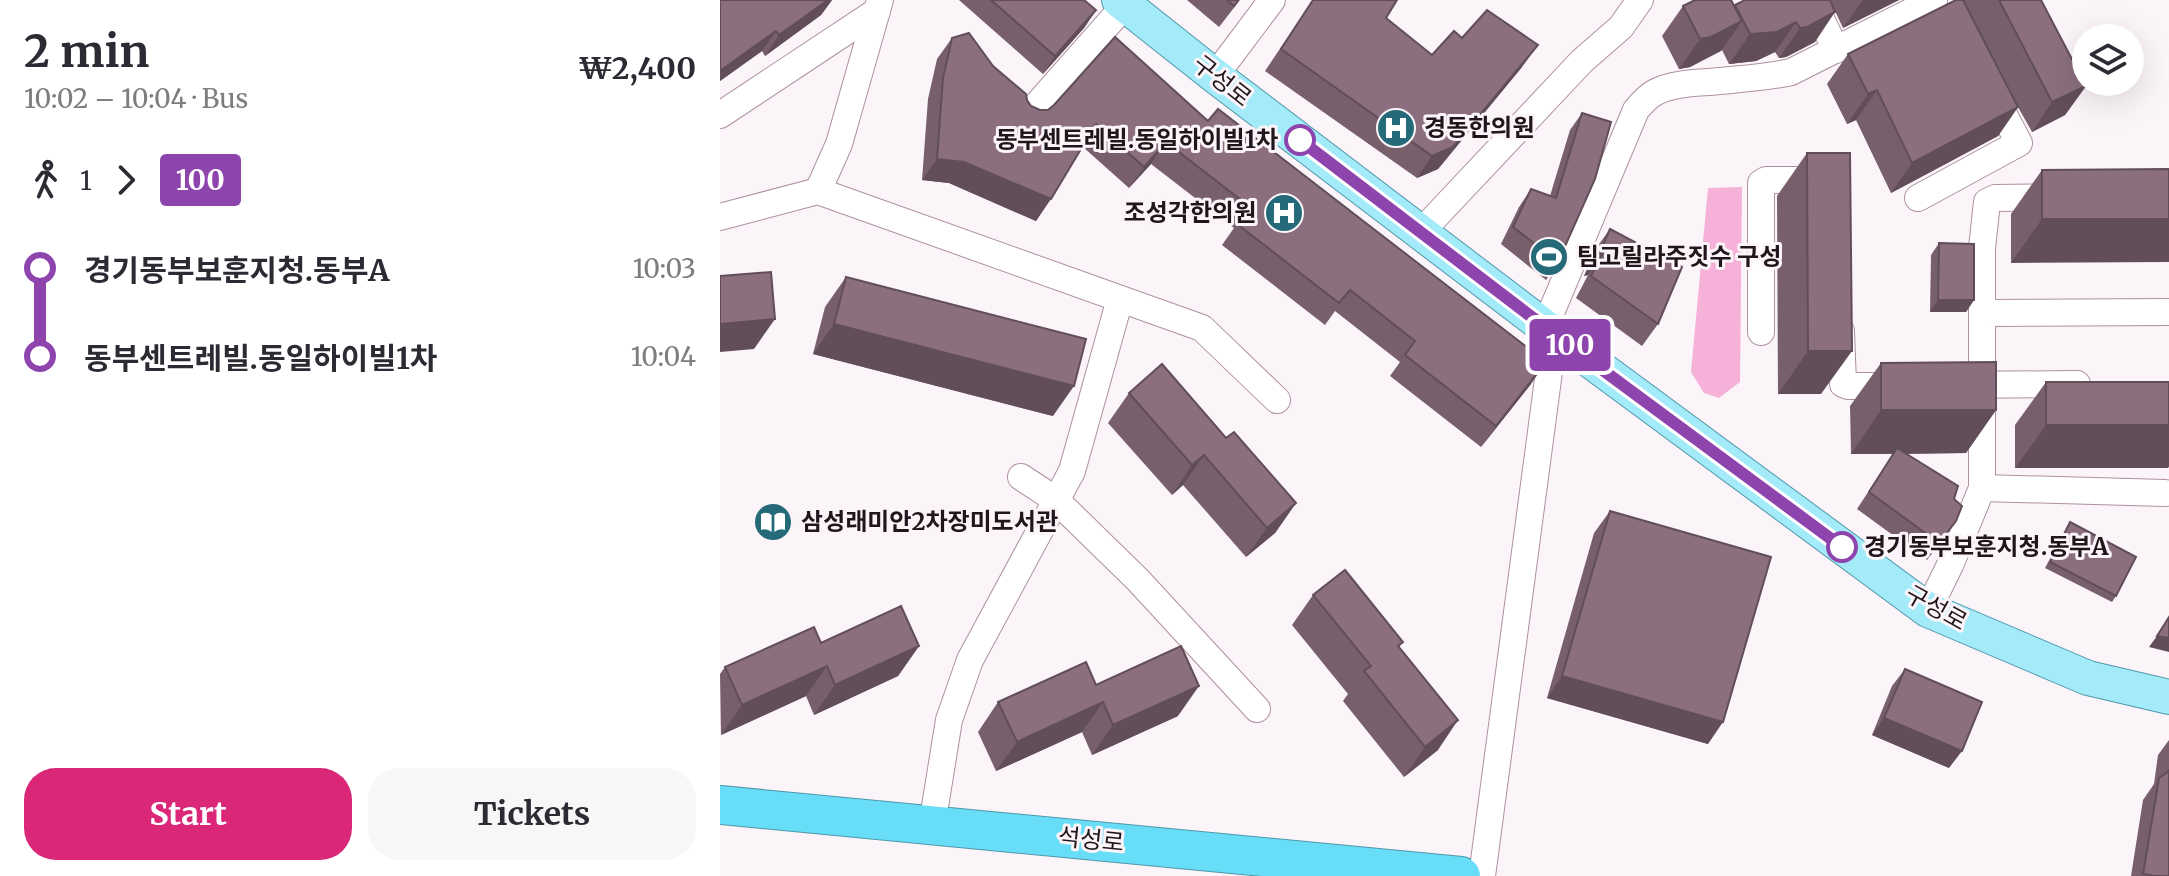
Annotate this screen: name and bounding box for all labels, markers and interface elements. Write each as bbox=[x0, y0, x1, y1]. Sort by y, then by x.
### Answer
text: 2 min bbox=[24, 24, 149, 79]
map controls bbox=[2072, 24, 2144, 96]
button: layers bbox=[2072, 24, 2144, 96]
street label: 구성로 bbox=[1187, 48, 1258, 113]
text: ₩2,400 bbox=[579, 49, 696, 87]
text: 10:02 – 10:04 · Bus bbox=[24, 82, 248, 115]
hospital icon: 경동한의원 bbox=[1375, 107, 1417, 149]
place label: 경동한의원 bbox=[1424, 112, 1534, 143]
place label: 동부센트레빌.동일하이빌1차 bbox=[995, 124, 1278, 155]
marker: 동부센트레빌.동일하이빌1차 bbox=[1285, 125, 1315, 155]
icon: walk bbox=[24, 158, 68, 202]
icon: forward bbox=[104, 158, 148, 202]
text: 100 bbox=[176, 162, 225, 198]
text: 1 bbox=[80, 164, 92, 197]
hospital icon: 조성각한의원 bbox=[1263, 192, 1305, 234]
place label: 조성각한의원 bbox=[1124, 197, 1256, 228]
sports icon: 팀고릴라주짓수 구성 bbox=[1528, 236, 1570, 278]
place label: 팀고릴라주짓수 구성 bbox=[1577, 241, 1781, 272]
text: 경기동부보훈지청.동부A bbox=[84, 251, 389, 289]
text: 10:03 bbox=[633, 252, 696, 285]
line badge: 100 bbox=[1524, 319, 1616, 371]
text: 100 bbox=[1545, 327, 1595, 363]
text: 동부센트레빌.동일하이빌1차 bbox=[84, 339, 437, 377]
text: 10:04 bbox=[631, 340, 696, 373]
library icon: 삼성래미안2차장미도서관 bbox=[752, 501, 794, 543]
place label: 삼성래미안2차장미도서관 bbox=[801, 506, 1058, 537]
place label: 경기동부보훈지청.동부A bbox=[1864, 531, 2109, 562]
marker: 경기동부보훈지청.동부A bbox=[1827, 532, 1857, 562]
street label: 구성로 bbox=[1900, 578, 1973, 637]
button: Start bbox=[24, 768, 352, 860]
button: Tickets bbox=[368, 768, 696, 860]
street label: 석성로 bbox=[1056, 821, 1126, 858]

